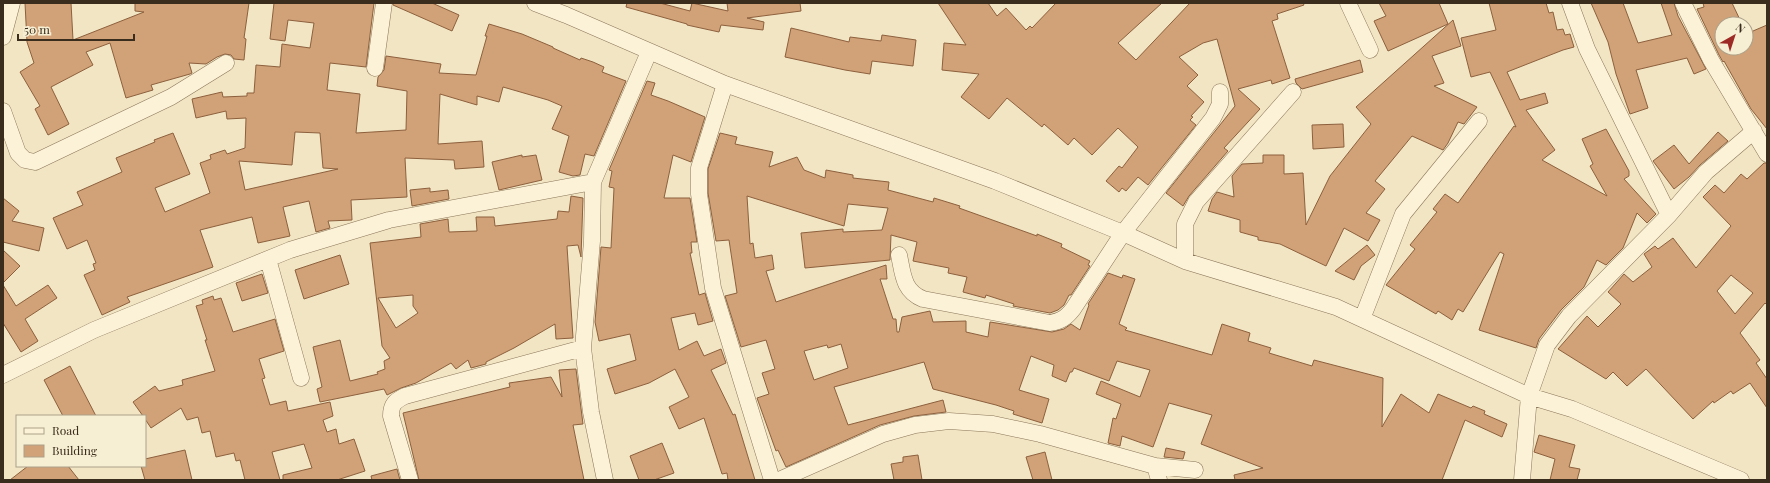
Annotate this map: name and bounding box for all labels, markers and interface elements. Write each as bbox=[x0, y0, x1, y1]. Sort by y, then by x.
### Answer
scale bar bbox=[18, 16, 134, 42]
north arrow bbox=[1714, 16, 1754, 56]
text: N bbox=[1733, 20, 1748, 36]
text: 50 m bbox=[24, 21, 50, 37]
legend bbox=[16, 415, 146, 467]
text: Road bbox=[52, 422, 79, 438]
text: Building bbox=[52, 442, 98, 458]

